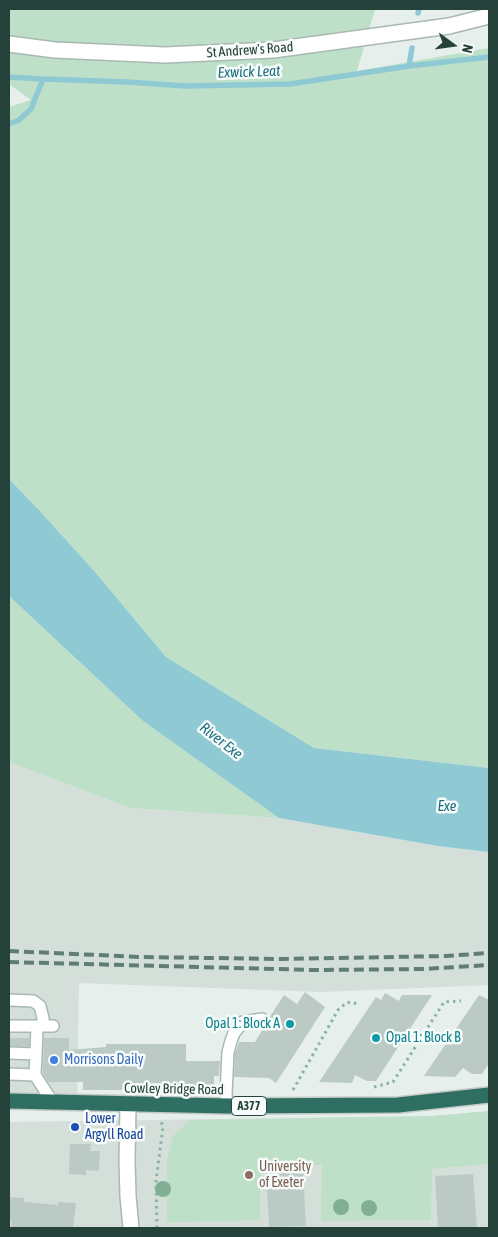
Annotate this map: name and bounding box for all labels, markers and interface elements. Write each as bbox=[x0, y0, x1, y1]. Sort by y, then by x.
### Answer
north arrow bbox=[428, 20, 478, 70]
street label: St Andrew's Road bbox=[206, 39, 294, 61]
text: N bbox=[459, 43, 476, 55]
water label: Exwick Leat bbox=[217, 62, 281, 82]
water label: River Exe bbox=[196, 719, 246, 763]
water label: Exe bbox=[437, 797, 457, 815]
place label: Opal 1: Block A bbox=[205, 1016, 280, 1032]
marker: Opal 1: Block A bbox=[284, 1018, 296, 1030]
place label: Opal 1: Block B bbox=[386, 1030, 461, 1046]
marker: Opal 1: Block B bbox=[370, 1032, 382, 1044]
place label: Morrisons Daily bbox=[64, 1052, 144, 1068]
marker: Morrisons Daily bbox=[48, 1054, 60, 1066]
street label: Cowley Bridge Road bbox=[124, 1080, 224, 1098]
road number: A377 bbox=[232, 1096, 266, 1116]
place label: Lower Argyll Road bbox=[85, 1111, 143, 1144]
marker: Lower Argyll Road bbox=[69, 1121, 81, 1133]
place label: University of Exeter bbox=[259, 1159, 311, 1192]
marker: University of Exeter bbox=[243, 1169, 255, 1181]

